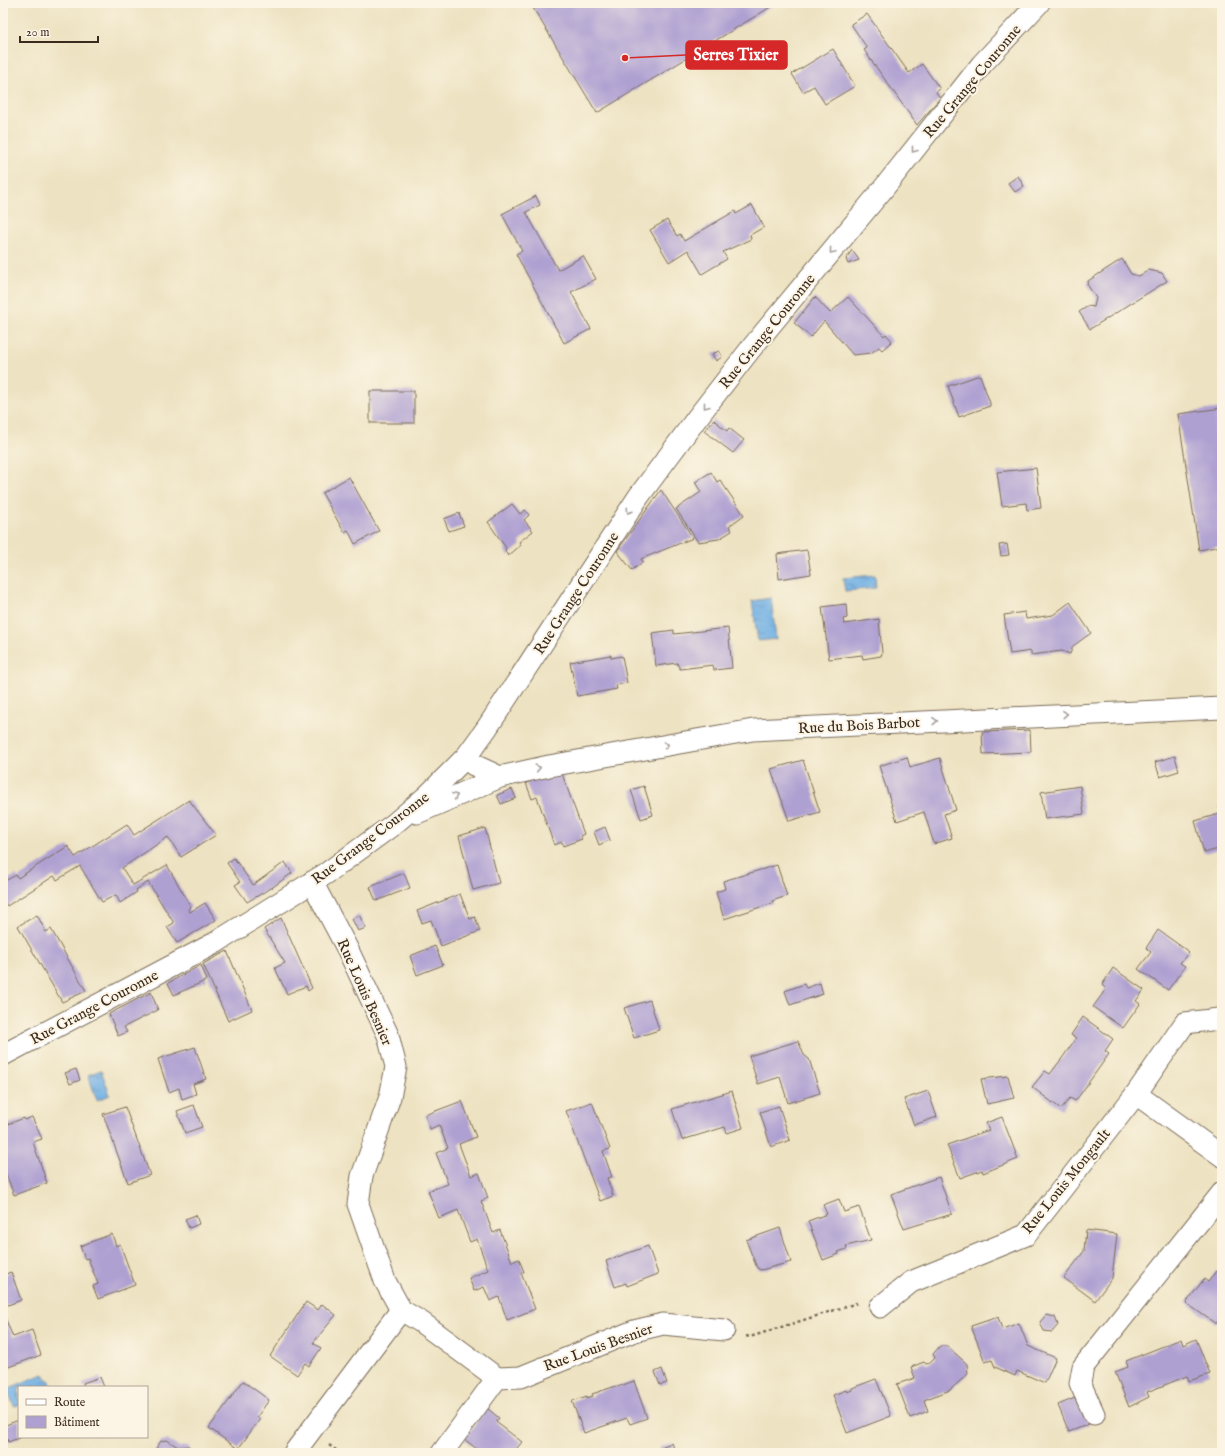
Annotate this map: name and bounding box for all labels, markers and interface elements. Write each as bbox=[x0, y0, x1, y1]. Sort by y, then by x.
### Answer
scale bar bbox=[20, 18, 98, 44]
street label: Rue Grange Couronne bbox=[919, 21, 1026, 142]
text: 20 m bbox=[26, 25, 49, 40]
callout: Serres Tixier bbox=[686, 41, 787, 69]
text: Serres Tixier bbox=[694, 46, 779, 66]
one-way arrow bbox=[912, 145, 919, 152]
one-way arrow bbox=[830, 246, 837, 254]
street label: Rue Grange Couronne bbox=[715, 270, 820, 393]
one-way arrow bbox=[704, 402, 711, 409]
one-way arrow bbox=[627, 507, 634, 514]
street label: Rue Grange Couronne bbox=[530, 528, 623, 658]
one-way arrow bbox=[1062, 710, 1068, 719]
street label: Rue du Bois Barbot bbox=[798, 713, 920, 738]
one-way arrow bbox=[932, 717, 938, 725]
one-way arrow bbox=[663, 742, 670, 750]
one-way arrow bbox=[535, 765, 542, 773]
street label: Rue Grange Couronne bbox=[308, 788, 433, 889]
one-way arrow bbox=[450, 793, 458, 801]
street label: Rue Louis Besnier bbox=[333, 936, 397, 1049]
street label: Rue Grange Couronne bbox=[27, 966, 162, 1049]
street label: Rue Louis Mongault bbox=[1018, 1125, 1115, 1238]
street label: Rue Louis Besnier bbox=[541, 1319, 656, 1376]
legend bbox=[18, 1386, 148, 1438]
text: Route bbox=[54, 1395, 86, 1410]
text: Bâtiment bbox=[54, 1415, 100, 1430]

